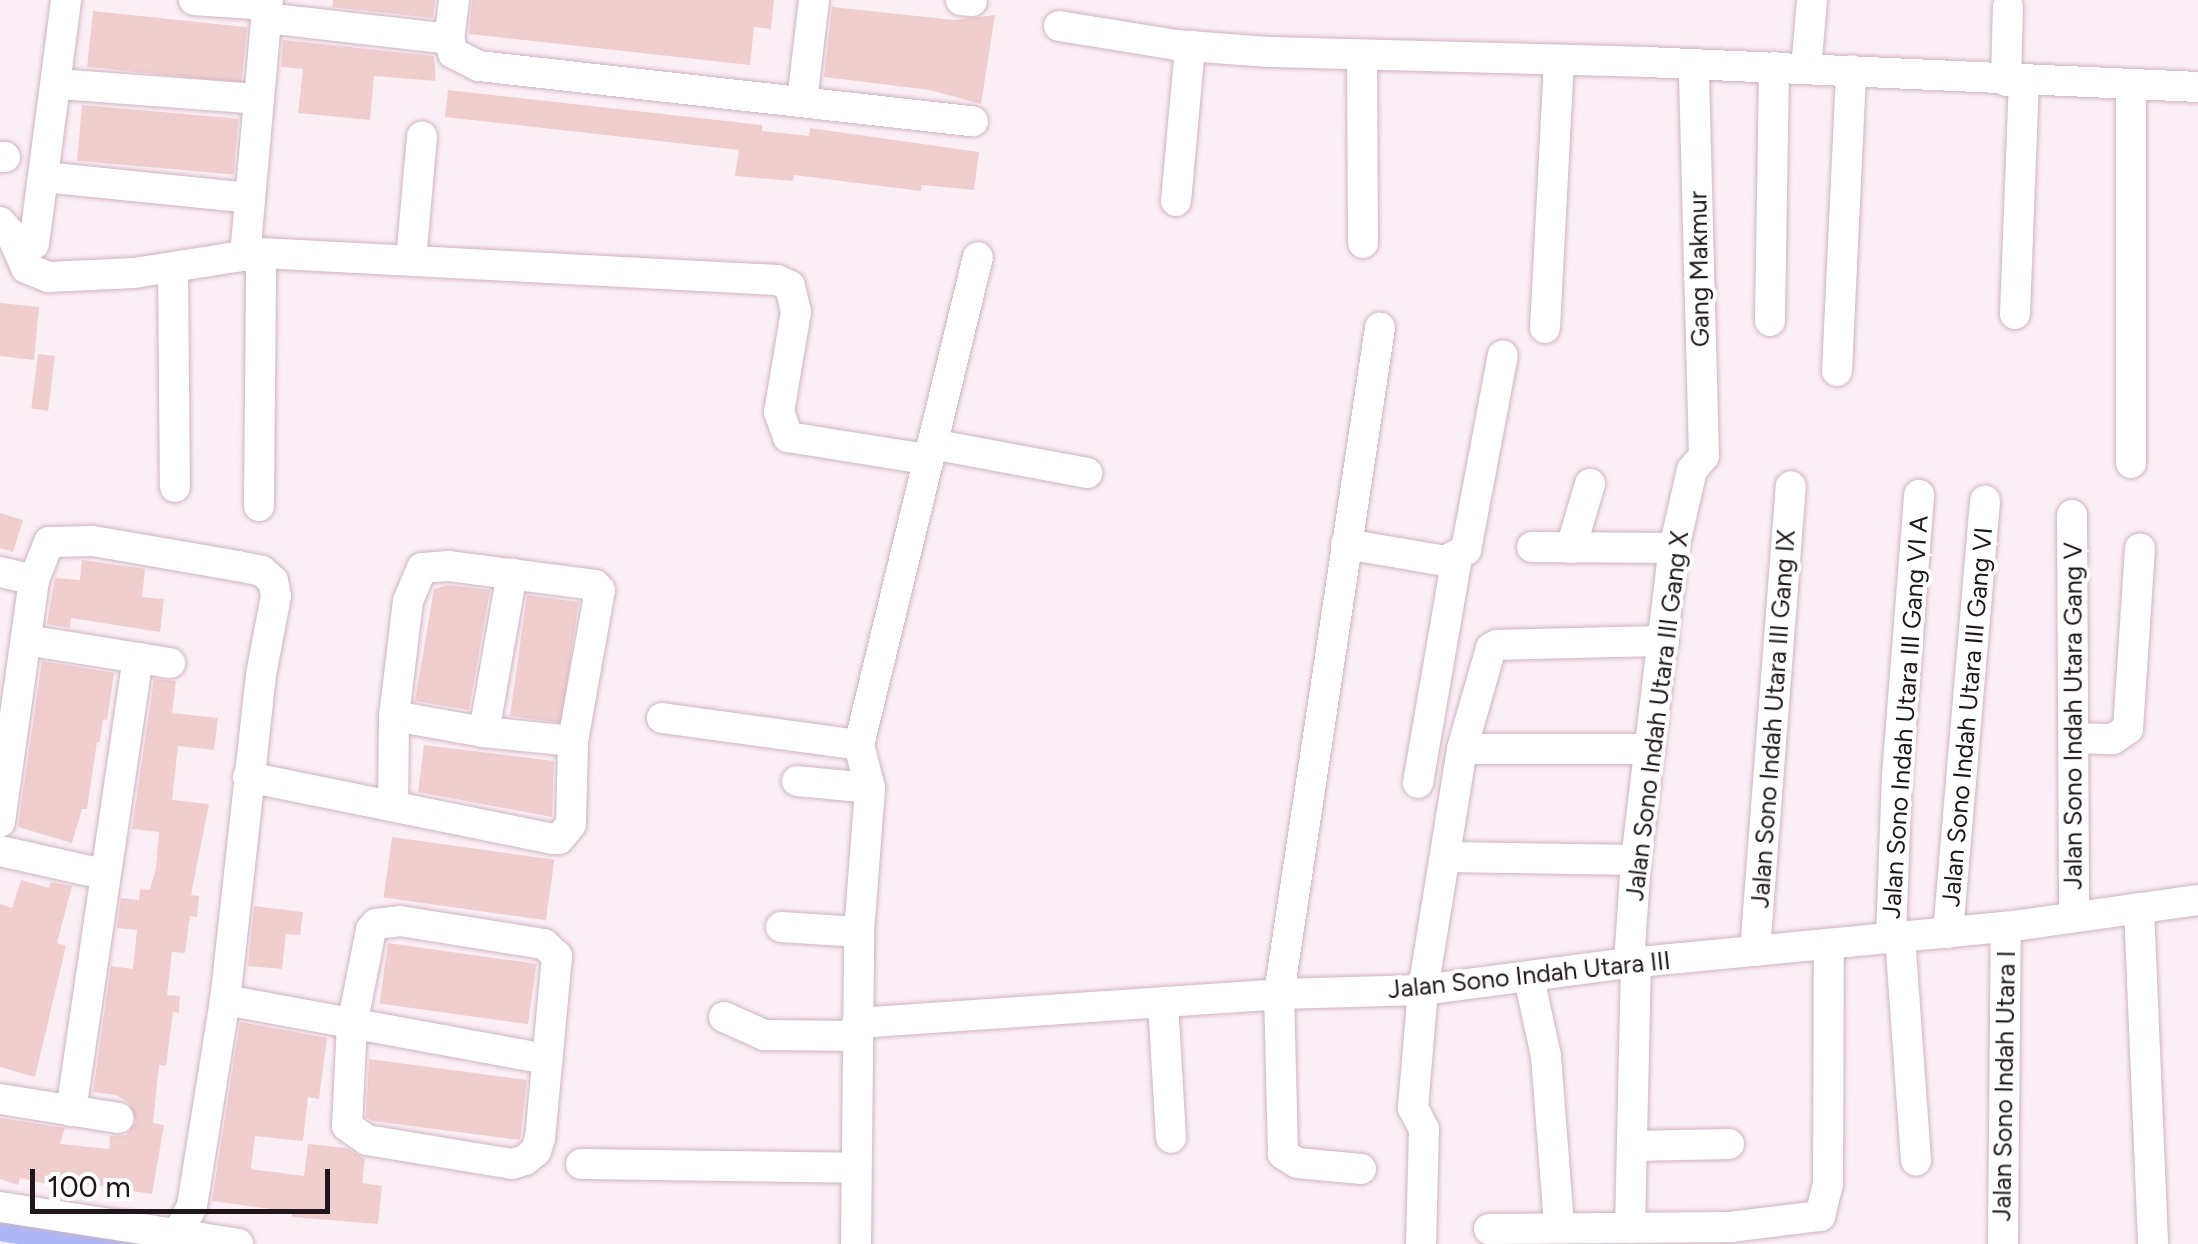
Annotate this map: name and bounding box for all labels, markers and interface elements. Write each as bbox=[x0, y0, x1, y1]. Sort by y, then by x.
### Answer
street label: Gang Makmur bbox=[1683, 191, 1715, 347]
street label: Jalan Sono Indah Utara III Gang VI A bbox=[1876, 514, 1934, 920]
street label: Jalan Sono Indah Utara III Gang VI bbox=[1935, 526, 1999, 908]
street label: Jalan Sono Indah Utara III Gang X bbox=[1619, 529, 1695, 903]
street label: Jalan Sono Indah Utara III Gang IX bbox=[1745, 529, 1801, 909]
street label: Jalan Sono Indah Utara Gang V bbox=[2058, 542, 2088, 890]
street label: Jalan Sono Indah Utara III bbox=[1386, 945, 1672, 1005]
street label: Jalan Sono Indah Utara I bbox=[1987, 950, 2021, 1222]
scale bar bbox=[35, 1149, 335, 1211]
text: 100 m bbox=[47, 1168, 131, 1205]

